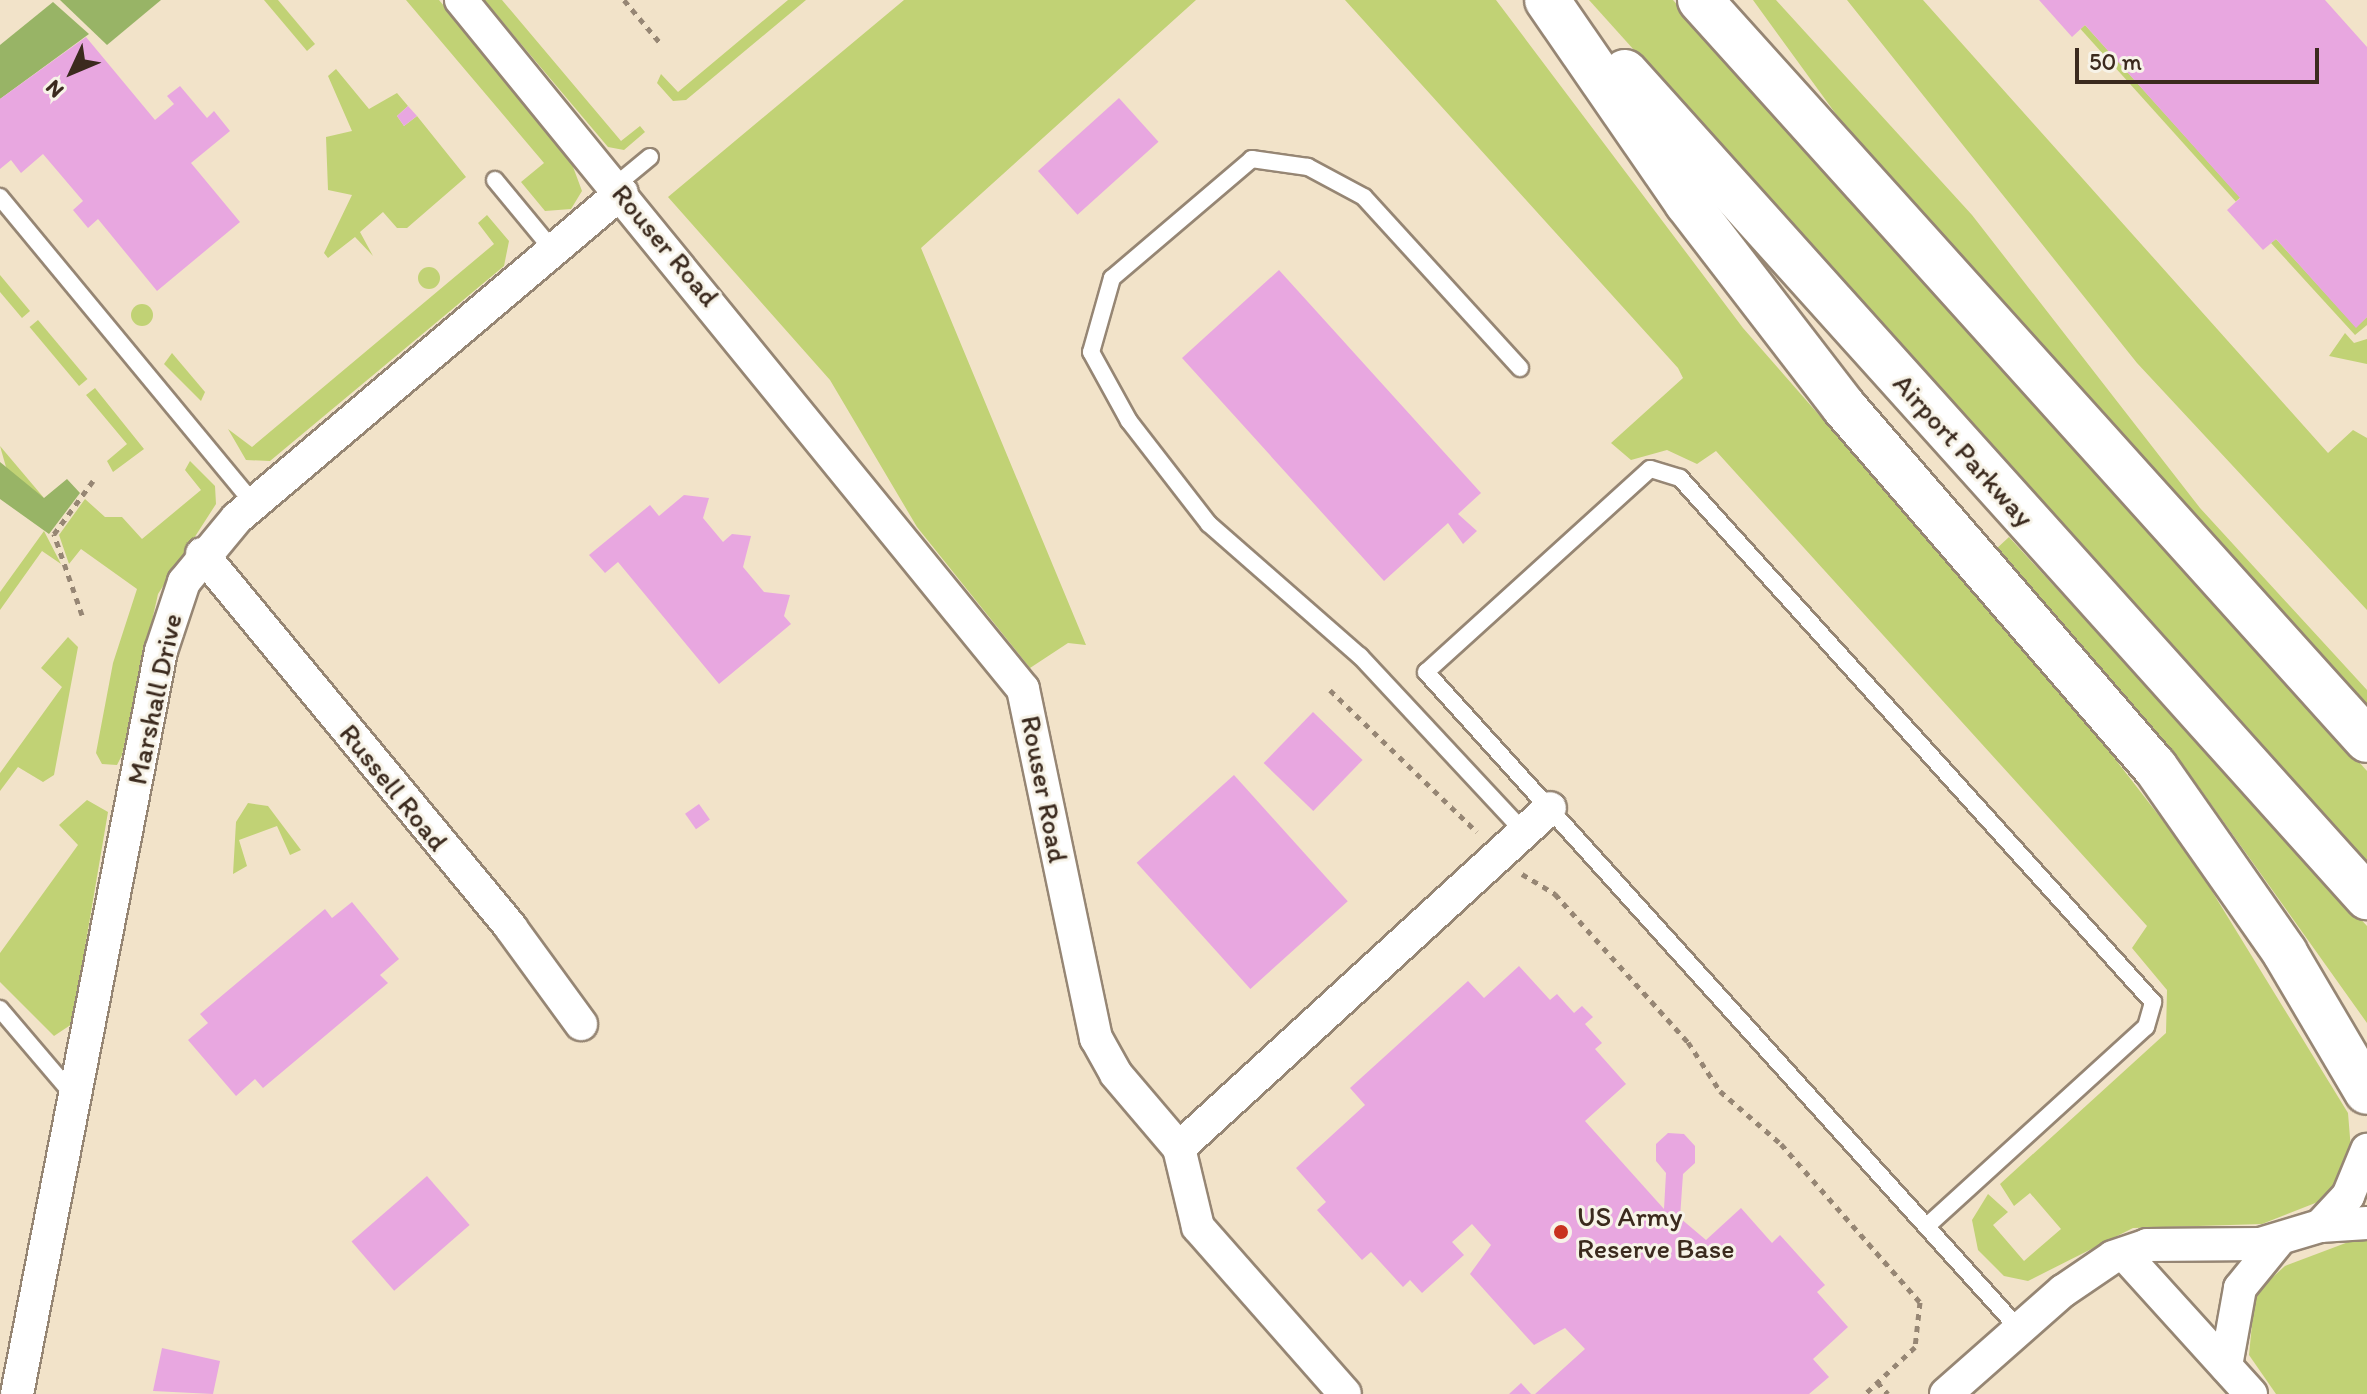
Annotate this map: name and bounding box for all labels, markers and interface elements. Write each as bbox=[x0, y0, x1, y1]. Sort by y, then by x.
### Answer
north arrow bbox=[32, 32, 112, 112]
scale bar bbox=[2079, 32, 2323, 82]
text: 50 m bbox=[2089, 47, 2142, 76]
text: N bbox=[40, 74, 69, 104]
street label: Rouser Road bbox=[605, 177, 727, 313]
street label: Airport Parkway bbox=[1887, 367, 2041, 533]
street label: Marshall Drive bbox=[119, 610, 189, 788]
street label: Rouser Road bbox=[1014, 712, 1076, 866]
street label: Russell Road bbox=[333, 717, 455, 857]
place label: US Army Reserve Base bbox=[1577, 1199, 1735, 1265]
marker: US Army Reserve Base bbox=[1552, 1223, 1570, 1241]

